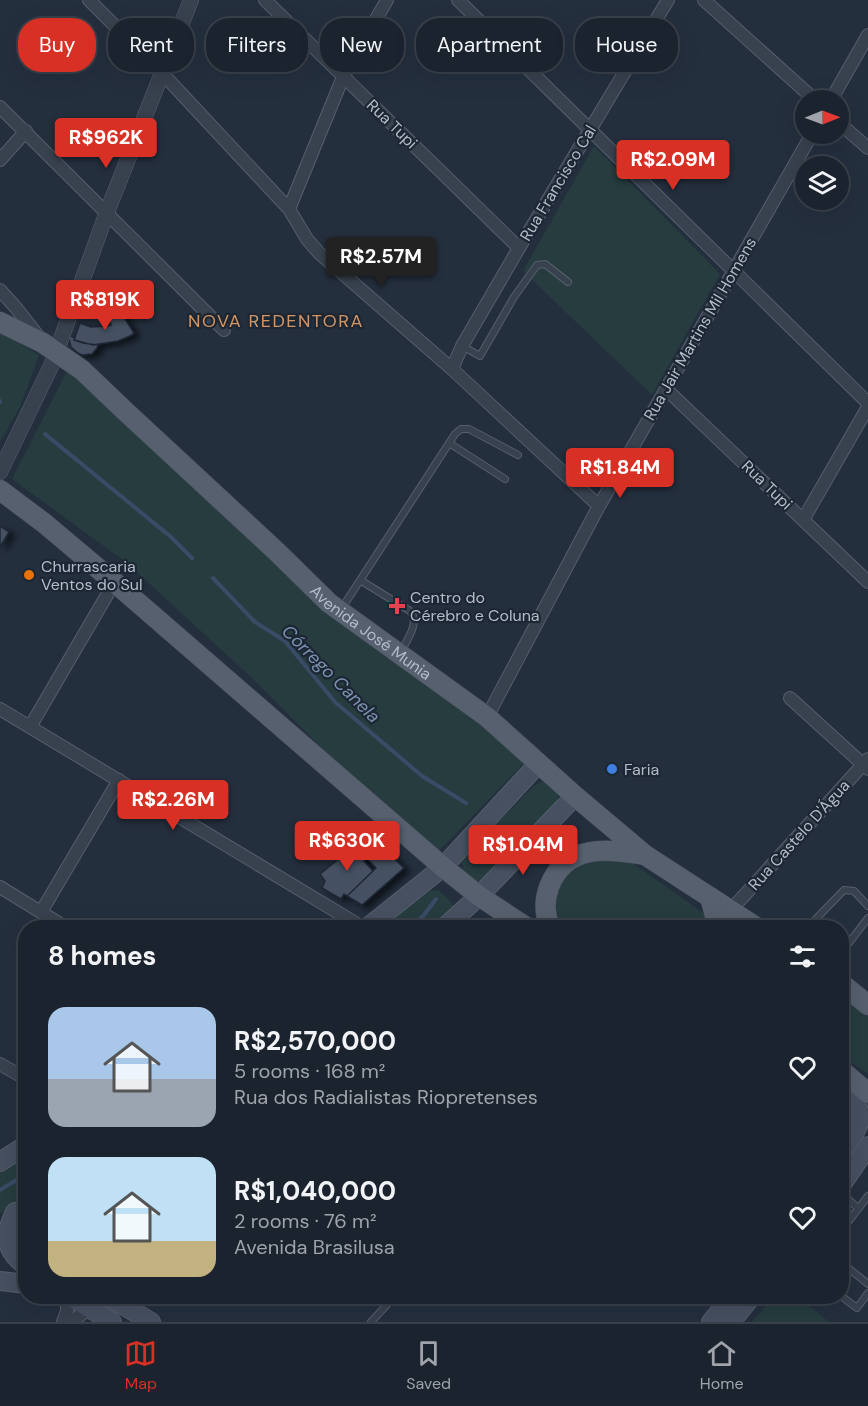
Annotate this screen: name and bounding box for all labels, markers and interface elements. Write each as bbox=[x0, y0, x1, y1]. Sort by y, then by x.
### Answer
chip: Buy bbox=[18, 18, 96, 72]
chip: Rent bbox=[108, 18, 194, 72]
chip: Filters bbox=[206, 18, 308, 72]
chip: New bbox=[320, 18, 404, 72]
chip: Apartment bbox=[416, 18, 563, 72]
chip: House bbox=[575, 18, 678, 72]
north arrow bbox=[795, 90, 849, 144]
map controls bbox=[795, 90, 849, 210]
street label: Rua Tupi bbox=[362, 95, 422, 153]
pin: R$962K bbox=[57, 118, 155, 169]
street label: Rua Francisco Cal bbox=[515, 121, 601, 245]
text: R$962K bbox=[69, 124, 143, 150]
pin: R$2.09M bbox=[618, 140, 728, 191]
text: R$2.09M bbox=[631, 146, 715, 172]
button: layers bbox=[795, 156, 849, 210]
street label: Rua Jair Martins Mil Homens bbox=[639, 234, 761, 424]
pin: R$2.57M bbox=[326, 237, 436, 288]
text: R$2.57M bbox=[340, 243, 422, 269]
pin: R$819K bbox=[56, 280, 154, 331]
text: R$819K bbox=[70, 286, 140, 312]
district label: NOVA REDENTORA bbox=[188, 309, 364, 333]
pin: R$1.84M bbox=[565, 448, 675, 499]
text: R$1.84M bbox=[580, 454, 660, 480]
street label: Rua Tupi bbox=[737, 456, 797, 514]
place label: Churrascaria Ventos do Sul bbox=[41, 556, 143, 595]
marker: Churrascaria Ventos do Sul bbox=[22, 568, 36, 582]
street label: Avenida José Munia bbox=[306, 580, 436, 684]
place label: Centro do Cérebro e Coluna bbox=[410, 587, 540, 626]
marker: Centro do Cérebro e Coluna bbox=[388, 597, 406, 615]
water label: Córrego Canela bbox=[277, 620, 385, 728]
place label: Faria bbox=[624, 759, 659, 780]
marker: Faria bbox=[605, 762, 619, 776]
street label: Rua Castelo D'Água bbox=[744, 775, 854, 895]
pin: R$2.26M bbox=[118, 780, 228, 831]
text: R$2.26M bbox=[131, 786, 215, 812]
pin: R$630K bbox=[298, 821, 396, 872]
pin: R$1.04M bbox=[468, 825, 578, 876]
text: R$630K bbox=[309, 827, 385, 853]
text: R$1.04M bbox=[482, 831, 564, 857]
text: 8 homes bbox=[48, 939, 156, 973]
icon: filters bbox=[786, 940, 819, 973]
text: R$2,570,000 bbox=[234, 1024, 396, 1058]
icon: home bbox=[96, 1031, 168, 1103]
icon: heart bbox=[786, 1051, 819, 1084]
text: 5 rooms · 168 m² bbox=[234, 1058, 385, 1084]
text: Rua dos Radialistas Riopretenses bbox=[234, 1084, 538, 1110]
text: R$1,040,000 bbox=[234, 1174, 396, 1208]
icon: home bbox=[96, 1181, 168, 1253]
icon: heart bbox=[786, 1201, 819, 1234]
text: 2 rooms · 76 m² bbox=[234, 1208, 377, 1234]
text: Avenida Brasilusa bbox=[234, 1234, 395, 1260]
tab: Map bbox=[124, 1337, 157, 1394]
tab: Saved bbox=[406, 1337, 451, 1394]
tab: Home bbox=[700, 1337, 744, 1394]

